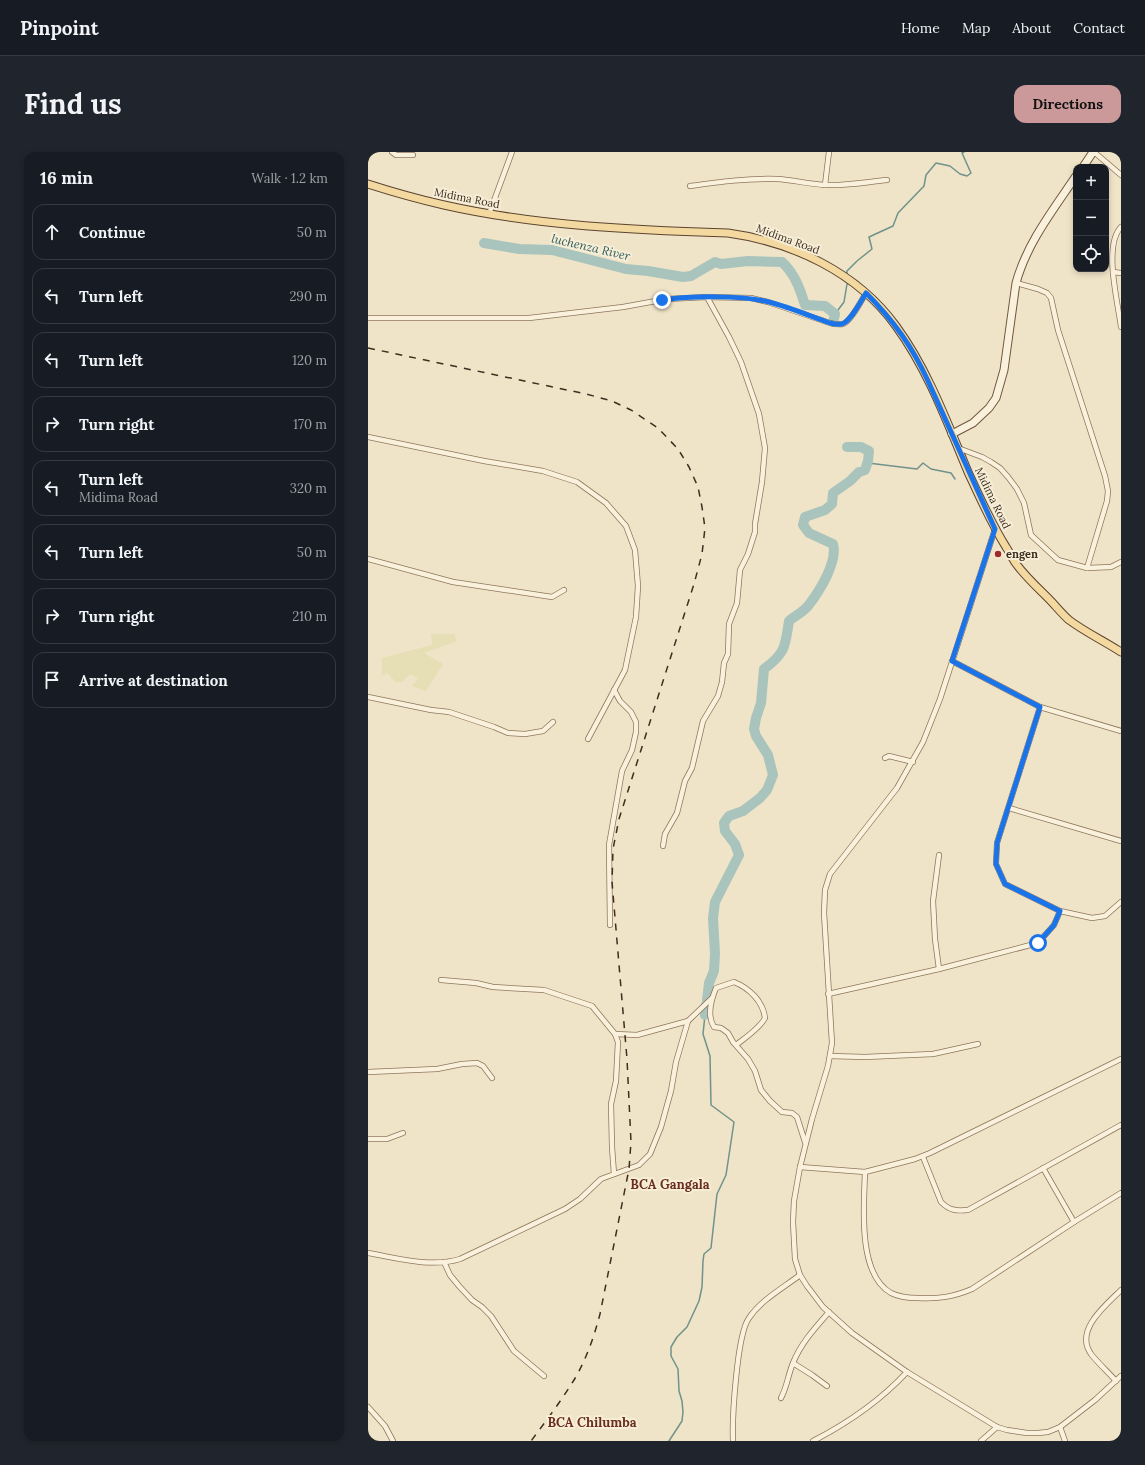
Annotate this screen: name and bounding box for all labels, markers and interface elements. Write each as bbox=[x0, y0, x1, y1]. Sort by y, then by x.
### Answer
text: Pinpoint bbox=[20, 16, 99, 40]
text: Home bbox=[901, 19, 940, 37]
text: Map bbox=[962, 19, 990, 37]
text: About bbox=[1012, 19, 1051, 37]
text: Contact bbox=[1073, 19, 1125, 37]
button: Directions bbox=[1014, 85, 1121, 123]
text: Find us bbox=[24, 86, 122, 122]
map controls bbox=[1073, 164, 1109, 272]
button: + bbox=[1073, 164, 1109, 200]
text: 16 min bbox=[40, 167, 93, 189]
text: Walk · 1.2 km bbox=[251, 170, 328, 187]
street label: Midima Road bbox=[433, 185, 502, 211]
button: − bbox=[1073, 200, 1109, 236]
icon: ahead bbox=[41, 221, 63, 243]
street label: Midima Road bbox=[754, 221, 822, 257]
text: Continue bbox=[79, 223, 145, 242]
text: 50 m bbox=[297, 224, 327, 241]
water label: luchenza River bbox=[550, 231, 632, 263]
button: locate bbox=[1073, 236, 1109, 272]
icon: left bbox=[41, 285, 63, 307]
text: Turn left bbox=[79, 287, 143, 306]
text: 290 m bbox=[289, 288, 327, 305]
route end bbox=[653, 291, 671, 309]
icon: left bbox=[41, 349, 63, 371]
text: Turn left bbox=[79, 351, 143, 370]
text: 120 m bbox=[292, 352, 327, 369]
icon: right bbox=[41, 413, 63, 435]
text: Turn right bbox=[79, 415, 155, 434]
text: 170 m bbox=[293, 416, 327, 433]
street label: Midima Road bbox=[972, 465, 1014, 531]
text: Turn left bbox=[79, 470, 143, 489]
icon: left bbox=[41, 477, 63, 499]
text: 320 m bbox=[290, 480, 327, 497]
text: Midima Road bbox=[79, 489, 158, 506]
icon: left bbox=[41, 541, 63, 563]
text: Turn left bbox=[79, 543, 143, 562]
text: 50 m bbox=[297, 544, 327, 561]
place label: engen bbox=[1006, 547, 1038, 561]
marker: engen bbox=[993, 549, 1003, 559]
icon: right bbox=[41, 605, 63, 627]
text: Turn right bbox=[79, 607, 155, 626]
text: 210 m bbox=[292, 608, 327, 625]
icon: arrive bbox=[41, 669, 63, 691]
text: Arrive at destination bbox=[79, 671, 228, 690]
route start bbox=[1029, 934, 1047, 952]
district label: BCA Gangala bbox=[630, 1176, 710, 1193]
district label: BCA Chilumba bbox=[547, 1414, 637, 1431]

